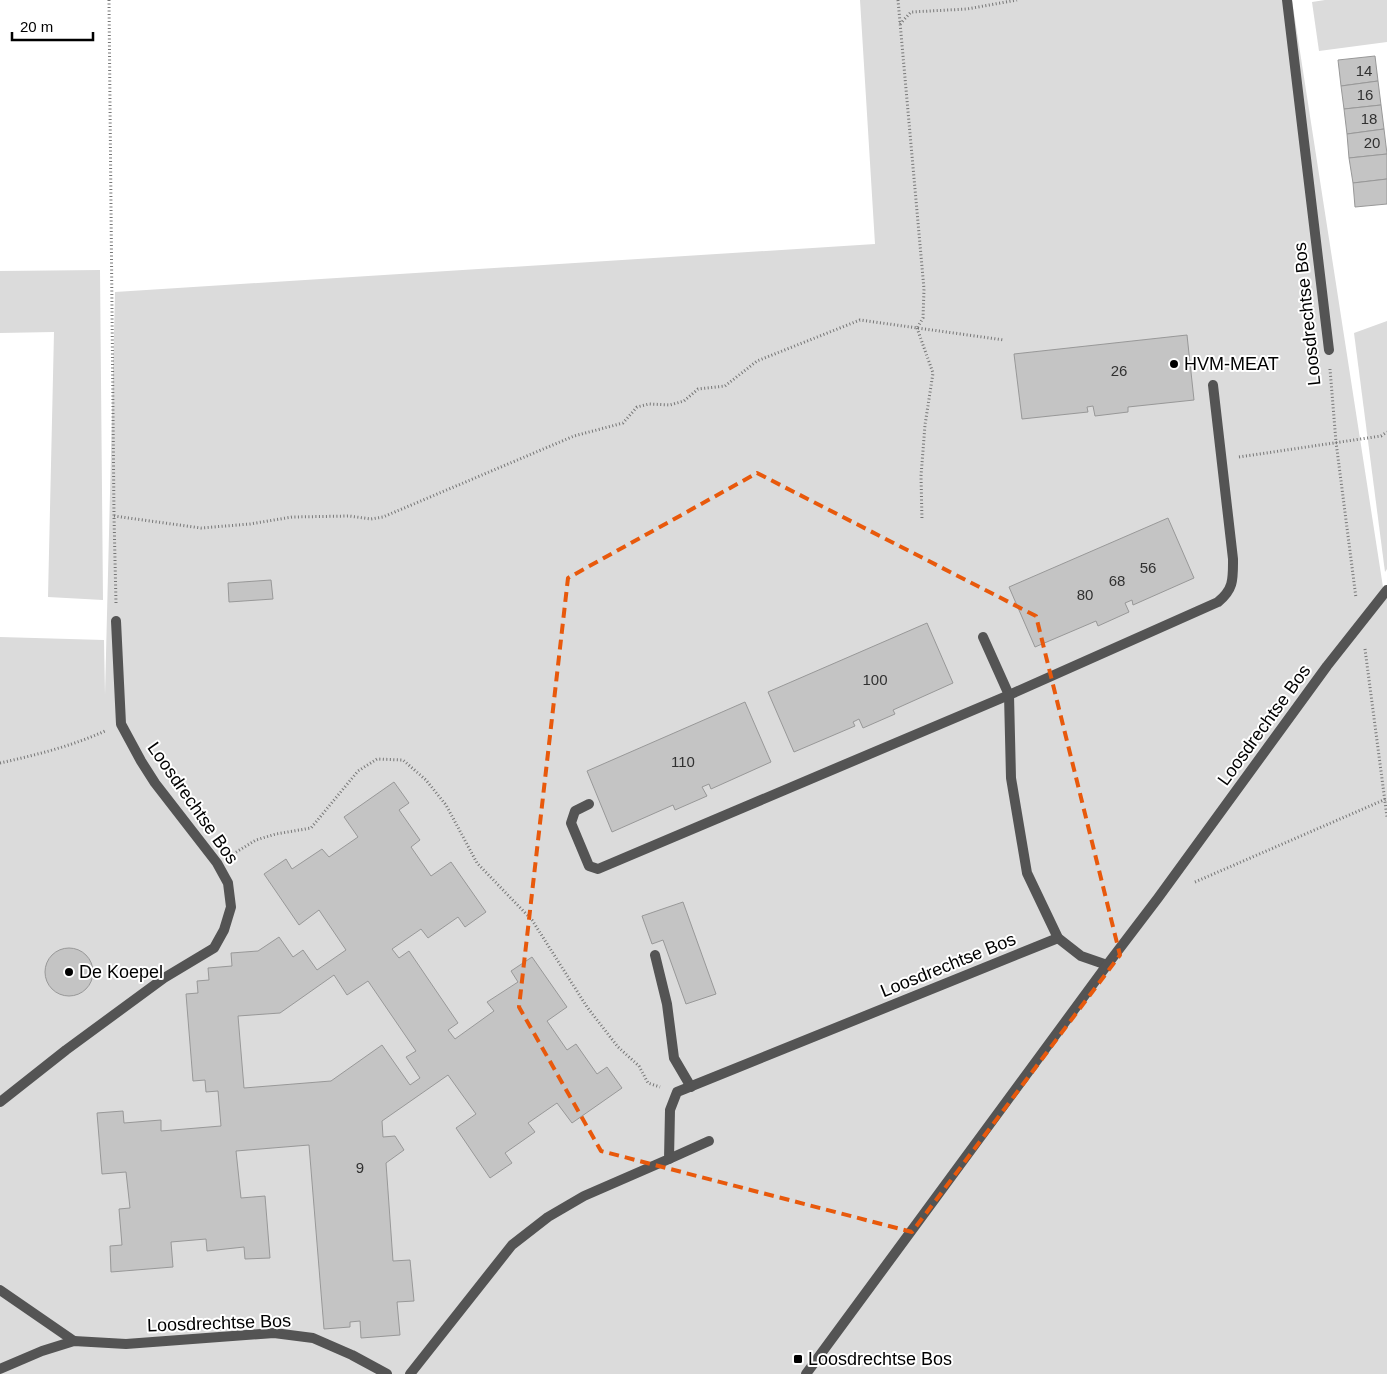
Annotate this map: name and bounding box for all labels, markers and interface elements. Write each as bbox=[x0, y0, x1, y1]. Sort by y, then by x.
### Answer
scale bar bbox=[12, 10, 94, 42]
text: 20 m bbox=[20, 18, 53, 35]
house number: 14 bbox=[1356, 62, 1372, 79]
house number: 16 bbox=[1357, 86, 1373, 103]
house number: 18 bbox=[1361, 110, 1377, 127]
house number: 20 bbox=[1364, 134, 1380, 151]
street label: Loosdrechtse Bos bbox=[1290, 241, 1324, 387]
place label: HVM-MEAT bbox=[1184, 354, 1279, 374]
marker: HVM-MEAT bbox=[1168, 358, 1180, 370]
house number: 26 bbox=[1111, 362, 1127, 379]
house number: 56 bbox=[1140, 559, 1156, 576]
house number: 68 bbox=[1109, 572, 1125, 589]
house number: 80 bbox=[1077, 586, 1093, 603]
street label: Loosdrechtse Bos bbox=[1214, 661, 1314, 789]
house number: 100 bbox=[862, 671, 888, 688]
street label: Loosdrechtse Bos bbox=[143, 738, 243, 868]
house number: 110 bbox=[671, 753, 695, 770]
street label: Loosdrechtse Bos bbox=[877, 929, 1019, 1001]
place label: De Koepel bbox=[79, 962, 163, 982]
marker: De Koepel bbox=[63, 966, 75, 978]
house number: 9 bbox=[356, 1159, 364, 1176]
street label: Loosdrechtse Bos bbox=[147, 1310, 291, 1336]
place label: Loosdrechtse Bos bbox=[808, 1349, 952, 1369]
marker: Loosdrechtse Bos bbox=[792, 1353, 804, 1365]

